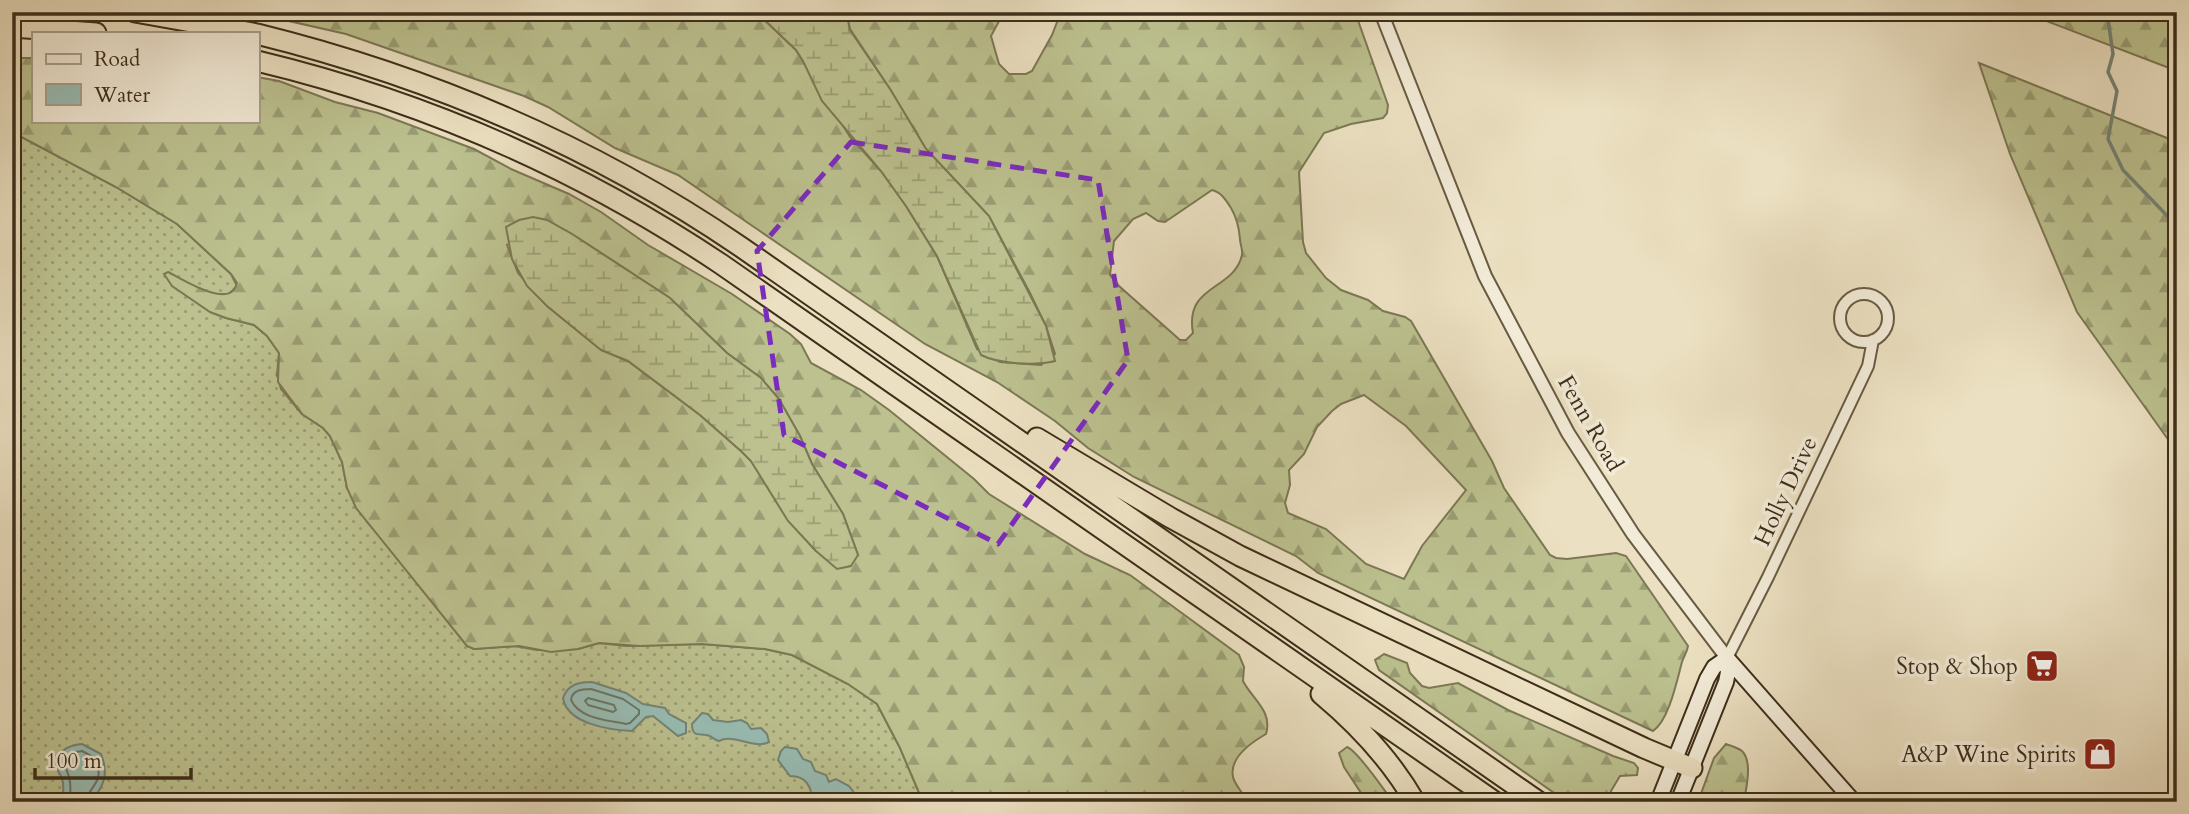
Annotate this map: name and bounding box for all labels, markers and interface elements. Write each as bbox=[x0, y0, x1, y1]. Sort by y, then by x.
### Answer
legend bbox=[32, 32, 259, 122]
text: Road bbox=[94, 45, 140, 74]
text: Water bbox=[93, 81, 150, 110]
street label: Fenn Road bbox=[1551, 369, 1631, 478]
street label: Holly Drive bbox=[1747, 431, 1824, 551]
supermarket icon: Stop & Shop bbox=[2023, 647, 2061, 685]
place label: Stop & Shop bbox=[1896, 651, 2018, 682]
shop icon: A&P Wine Spirits bbox=[2081, 735, 2119, 773]
scale bar bbox=[35, 737, 191, 781]
place label: A&P Wine Spirits bbox=[1901, 739, 2076, 770]
text: 100 m bbox=[46, 747, 102, 776]

